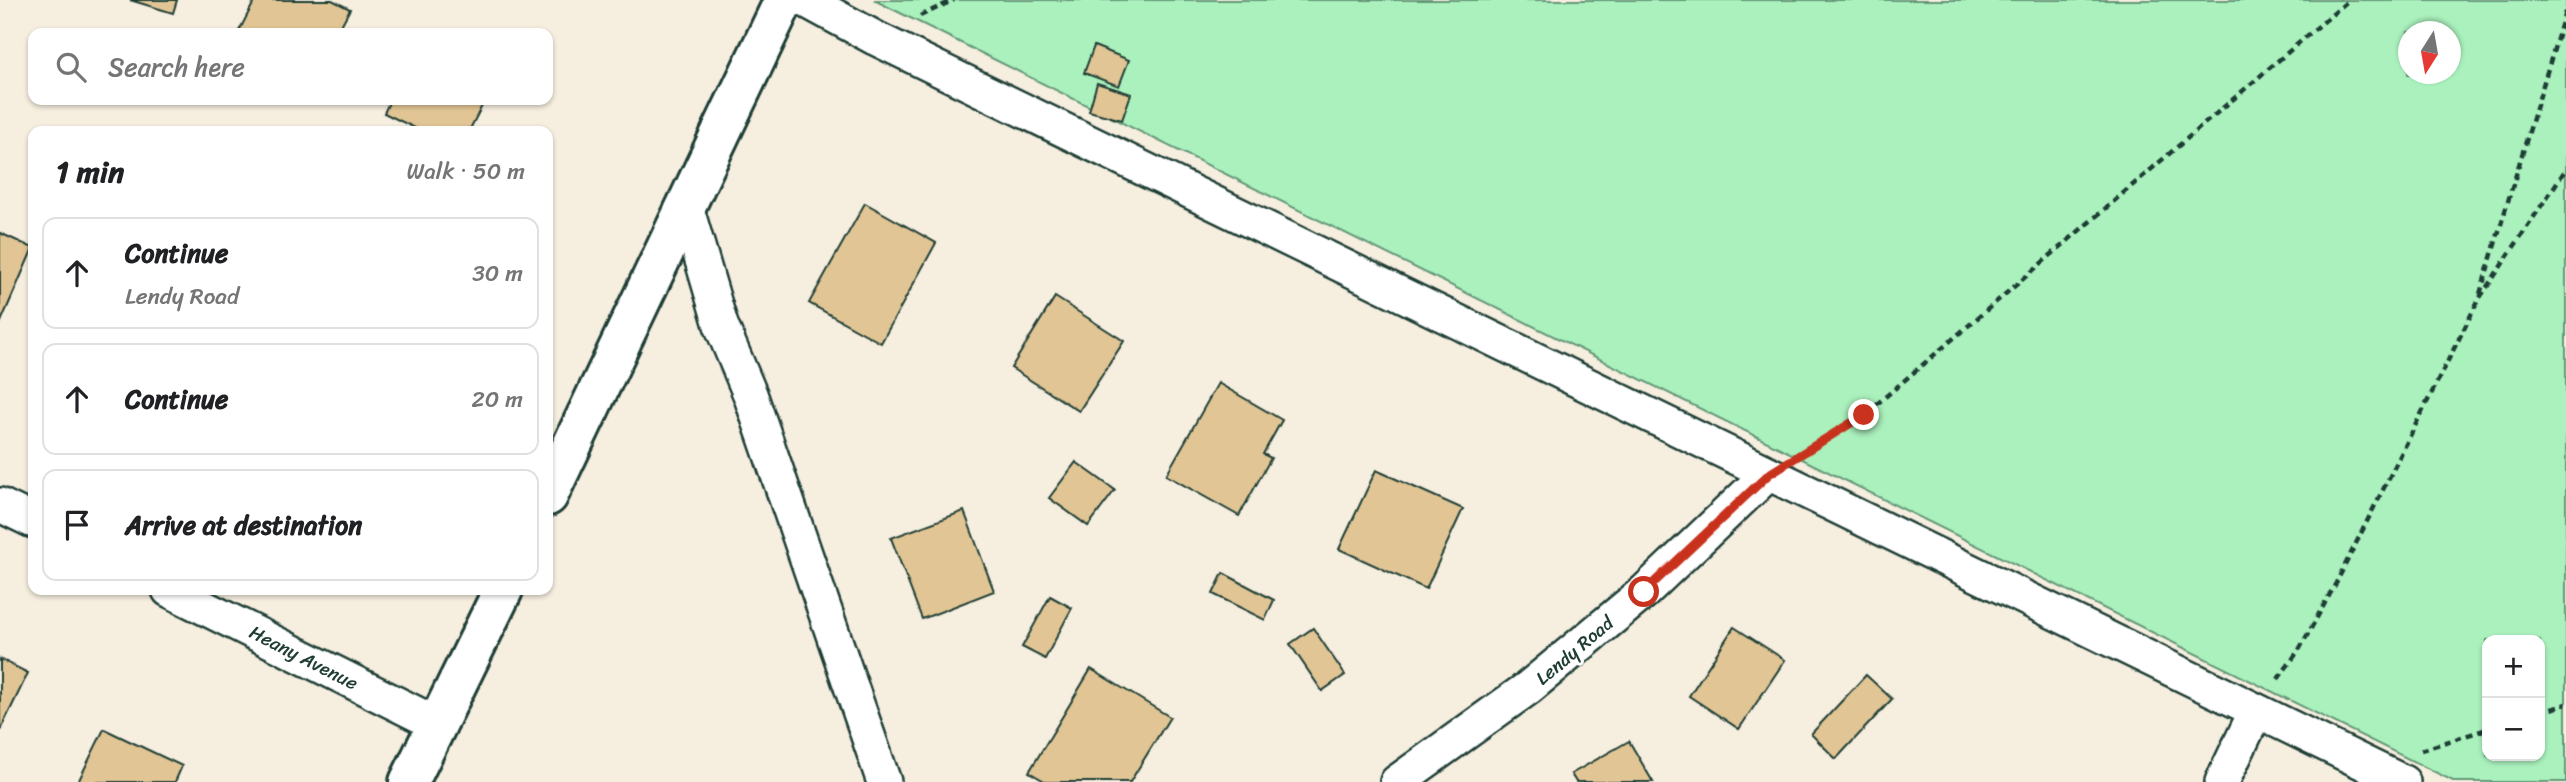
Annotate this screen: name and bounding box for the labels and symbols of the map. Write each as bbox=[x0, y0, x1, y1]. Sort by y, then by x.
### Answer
north arrow bbox=[2398, 21, 2461, 84]
route end bbox=[1848, 399, 1879, 430]
route start bbox=[1628, 576, 1659, 607]
street label: Lendy Road bbox=[1528, 606, 1623, 693]
street label: Heany Avenue bbox=[244, 616, 364, 699]

